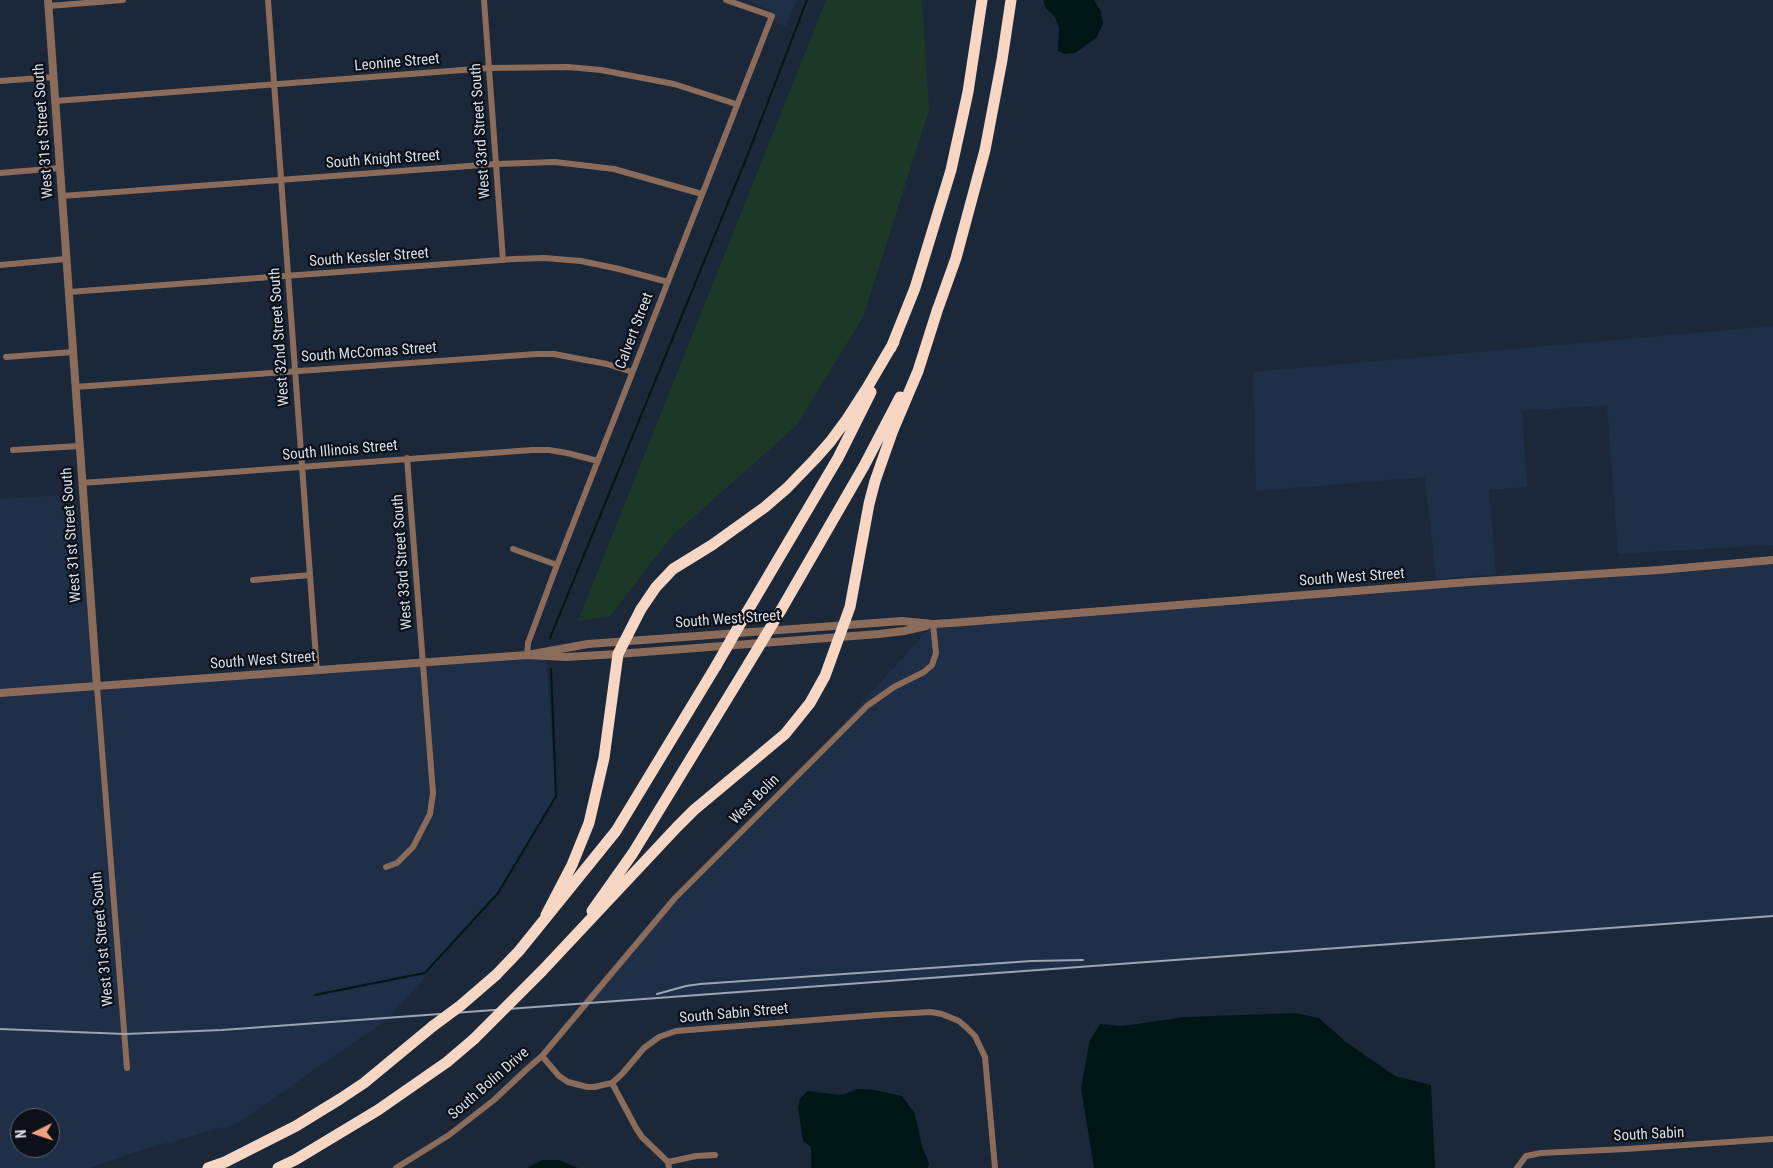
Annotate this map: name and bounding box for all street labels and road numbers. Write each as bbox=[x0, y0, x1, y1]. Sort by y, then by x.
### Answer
street label: Leonine Street bbox=[354, 50, 440, 76]
street label: West 31st Street South bbox=[30, 63, 58, 199]
street label: West 33rd Street South bbox=[467, 63, 495, 199]
street label: South Knight Street bbox=[325, 147, 441, 173]
street label: South Kessler Street bbox=[309, 245, 429, 271]
street label: West 32nd Street South bbox=[266, 267, 294, 407]
street label: Calvert Street bbox=[612, 290, 658, 372]
street label: South McComas Street bbox=[301, 339, 437, 367]
street label: South Illinois Street bbox=[282, 437, 398, 465]
street label: West 31st Street South bbox=[58, 467, 86, 603]
street label: West 33rd Street South bbox=[389, 494, 417, 630]
street label: South West Street bbox=[1299, 565, 1405, 591]
street label: South West Street bbox=[675, 607, 781, 633]
street label: South West Street bbox=[210, 648, 316, 674]
street label: West Bolin bbox=[726, 771, 784, 829]
street label: West 31st Street South bbox=[88, 871, 118, 1007]
street label: South Sabin Street bbox=[679, 1000, 789, 1028]
street label: South Bolin Drive bbox=[445, 1044, 533, 1124]
street label: South Sabin bbox=[1613, 1124, 1685, 1146]

